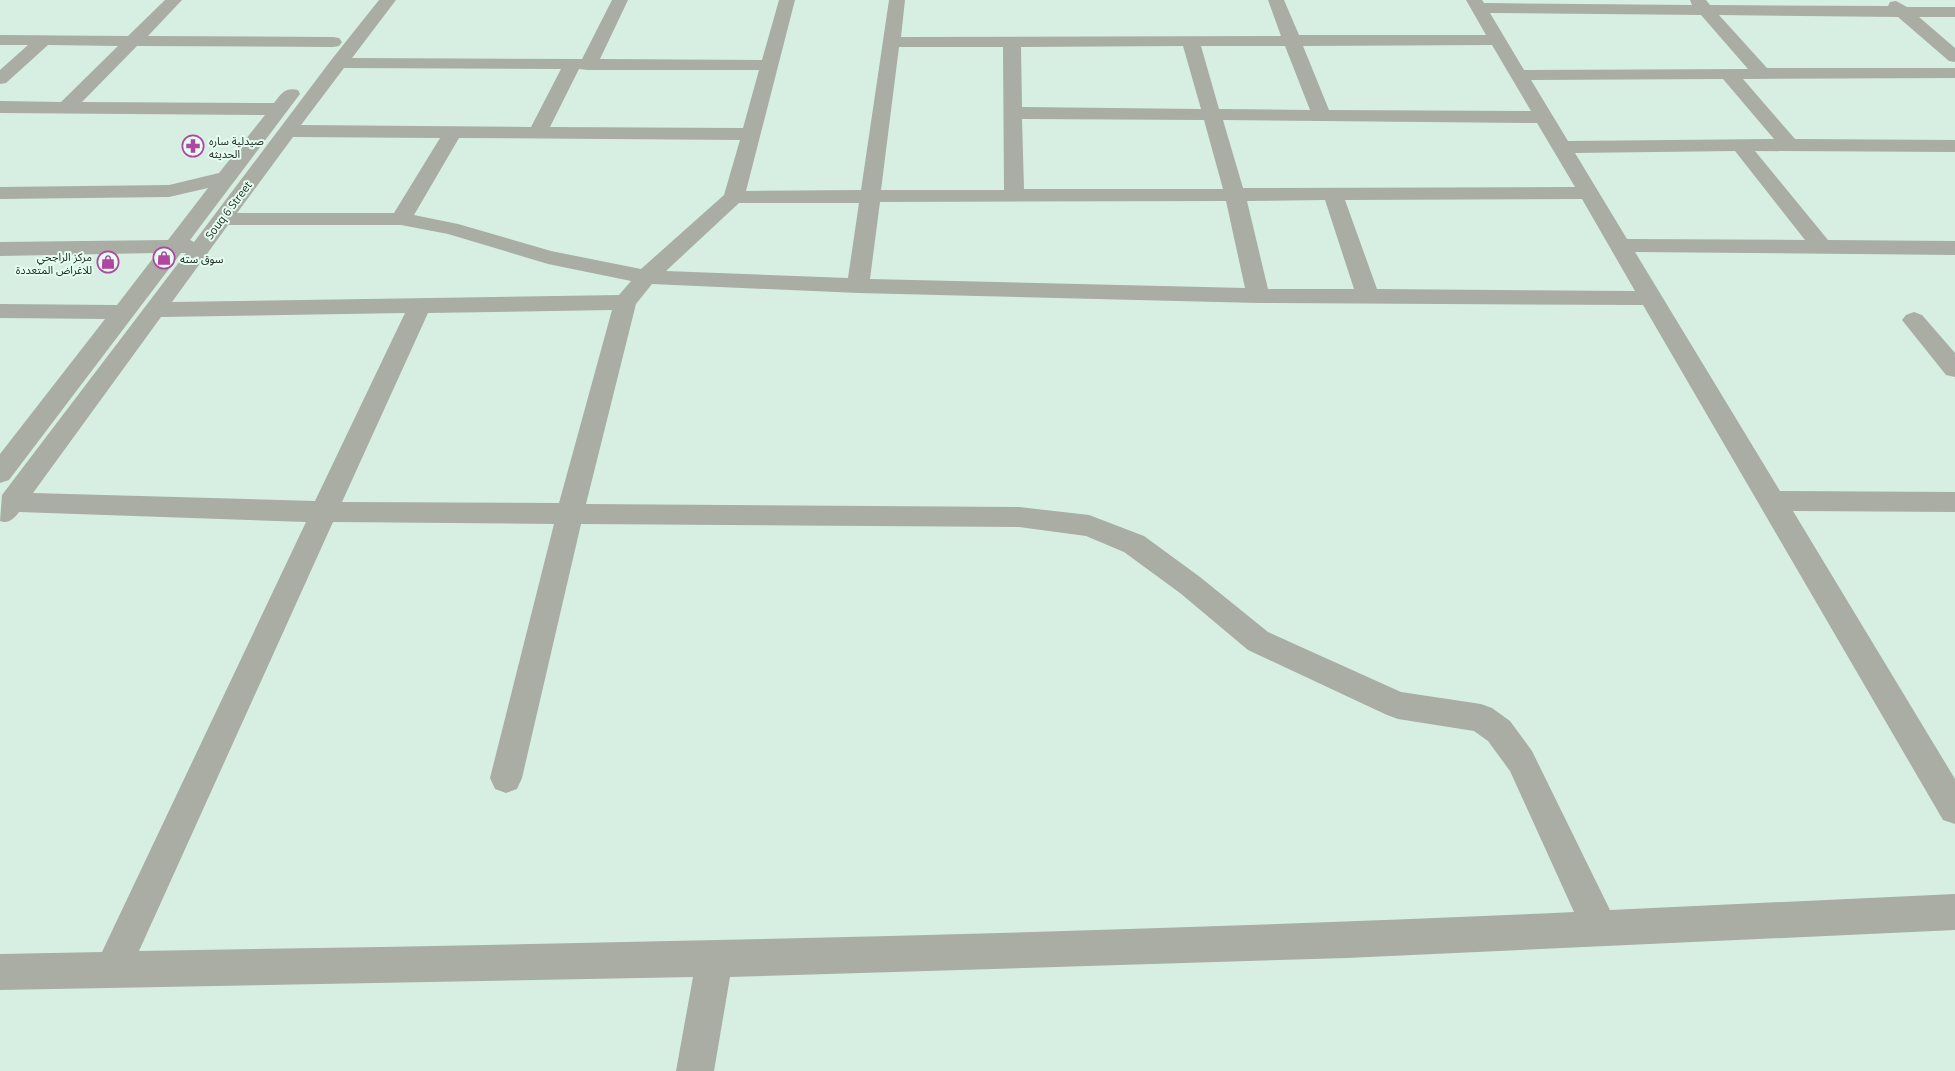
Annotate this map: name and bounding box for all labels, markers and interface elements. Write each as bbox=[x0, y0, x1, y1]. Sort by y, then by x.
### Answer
place label: صيدلية ساره الحديثه bbox=[209, 133, 264, 161]
pharmacy icon: صيدلية ساره الحديثه bbox=[181, 134, 205, 158]
street label: Souq 6 Street bbox=[201, 178, 255, 242]
shop icon: سوق سته bbox=[152, 246, 176, 270]
place label: مركز الراجحي للاغراض المتعددة bbox=[16, 249, 92, 277]
shop icon: مركز الراجحي للاغراض المتعددة bbox=[96, 250, 120, 274]
place label: سوق سته bbox=[180, 251, 224, 266]

